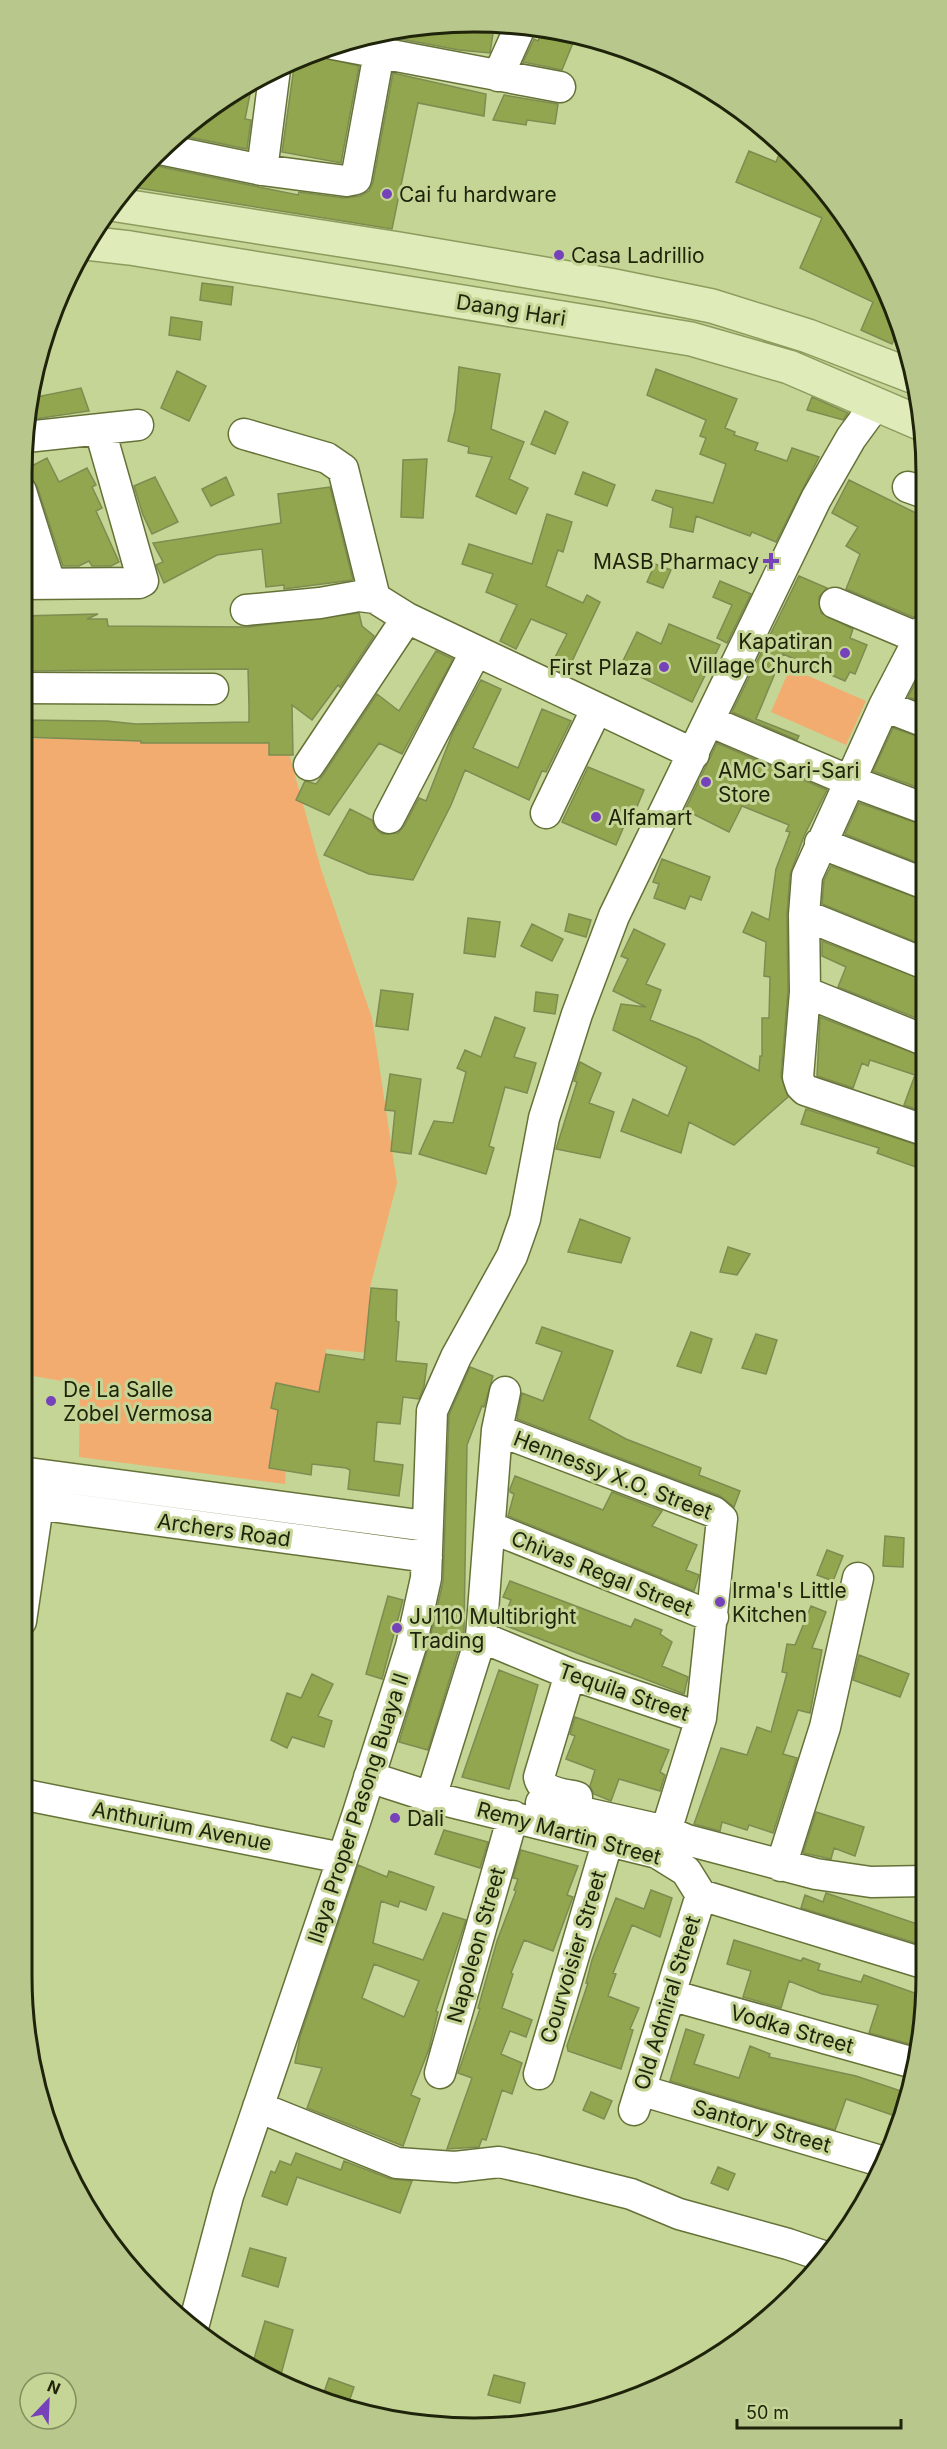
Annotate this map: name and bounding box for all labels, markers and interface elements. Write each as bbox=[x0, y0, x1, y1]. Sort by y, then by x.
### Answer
place label: Cai fu hardware bbox=[399, 182, 557, 207]
marker: Cai fu hardware bbox=[380, 187, 394, 201]
place label: Casa Ladrillio bbox=[571, 243, 705, 268]
marker: Casa Ladrillio bbox=[552, 248, 566, 262]
street label: Daang Hari bbox=[454, 289, 568, 331]
place label: MASB Pharmacy bbox=[593, 549, 759, 574]
marker: MASB Pharmacy bbox=[764, 554, 778, 568]
place label: Kapatiran Village Church bbox=[688, 629, 833, 678]
marker: Kapatiran Village Church bbox=[838, 646, 852, 660]
place label: First Plaza bbox=[549, 655, 652, 680]
marker: First Plaza bbox=[657, 660, 671, 674]
place label: AMC Sari-Sari Store bbox=[718, 758, 860, 807]
marker: AMC Sari-Sari Store bbox=[699, 775, 713, 789]
place label: Alfamart bbox=[608, 805, 692, 830]
marker: Alfamart bbox=[589, 810, 603, 824]
place label: De La Salle Zobel Vermosa bbox=[63, 1377, 213, 1426]
marker: De La Salle Zobel Vermosa bbox=[44, 1394, 58, 1408]
street label: Hennessy X.O. Street bbox=[510, 1426, 716, 1524]
street label: Archers Road bbox=[156, 1508, 292, 1552]
street label: Chivas Regal Street bbox=[508, 1525, 697, 1621]
place label: Irma's Little Kitchen bbox=[732, 1578, 847, 1627]
marker: Irma's Little Kitchen bbox=[713, 1595, 727, 1609]
place label: JJ110 Multibright Trading bbox=[409, 1604, 576, 1653]
marker: JJ110 Multibright Trading bbox=[390, 1621, 404, 1635]
street label: Tequila Street bbox=[555, 1658, 693, 1726]
street label: Ilaya Proper Pasong Buaya II bbox=[302, 1670, 414, 1946]
street label: Anthurium Avenue bbox=[90, 1796, 274, 1856]
street label: Remy Martin Street bbox=[474, 1796, 664, 1870]
place label: Dali bbox=[407, 1806, 444, 1831]
marker: Dali bbox=[388, 1811, 402, 1825]
street label: Napoleon Street bbox=[442, 1864, 510, 2026]
street label: Courvoisier Street bbox=[535, 1868, 611, 2046]
street label: Old Admiral Street bbox=[629, 1913, 705, 2093]
street label: Vodka Street bbox=[727, 1999, 857, 2059]
street label: Santory Street bbox=[690, 2094, 834, 2158]
north arrow bbox=[18, 2371, 78, 2431]
text: N bbox=[44, 2376, 63, 2399]
scale bar bbox=[737, 2392, 900, 2430]
text: 50 m bbox=[746, 2402, 789, 2423]

